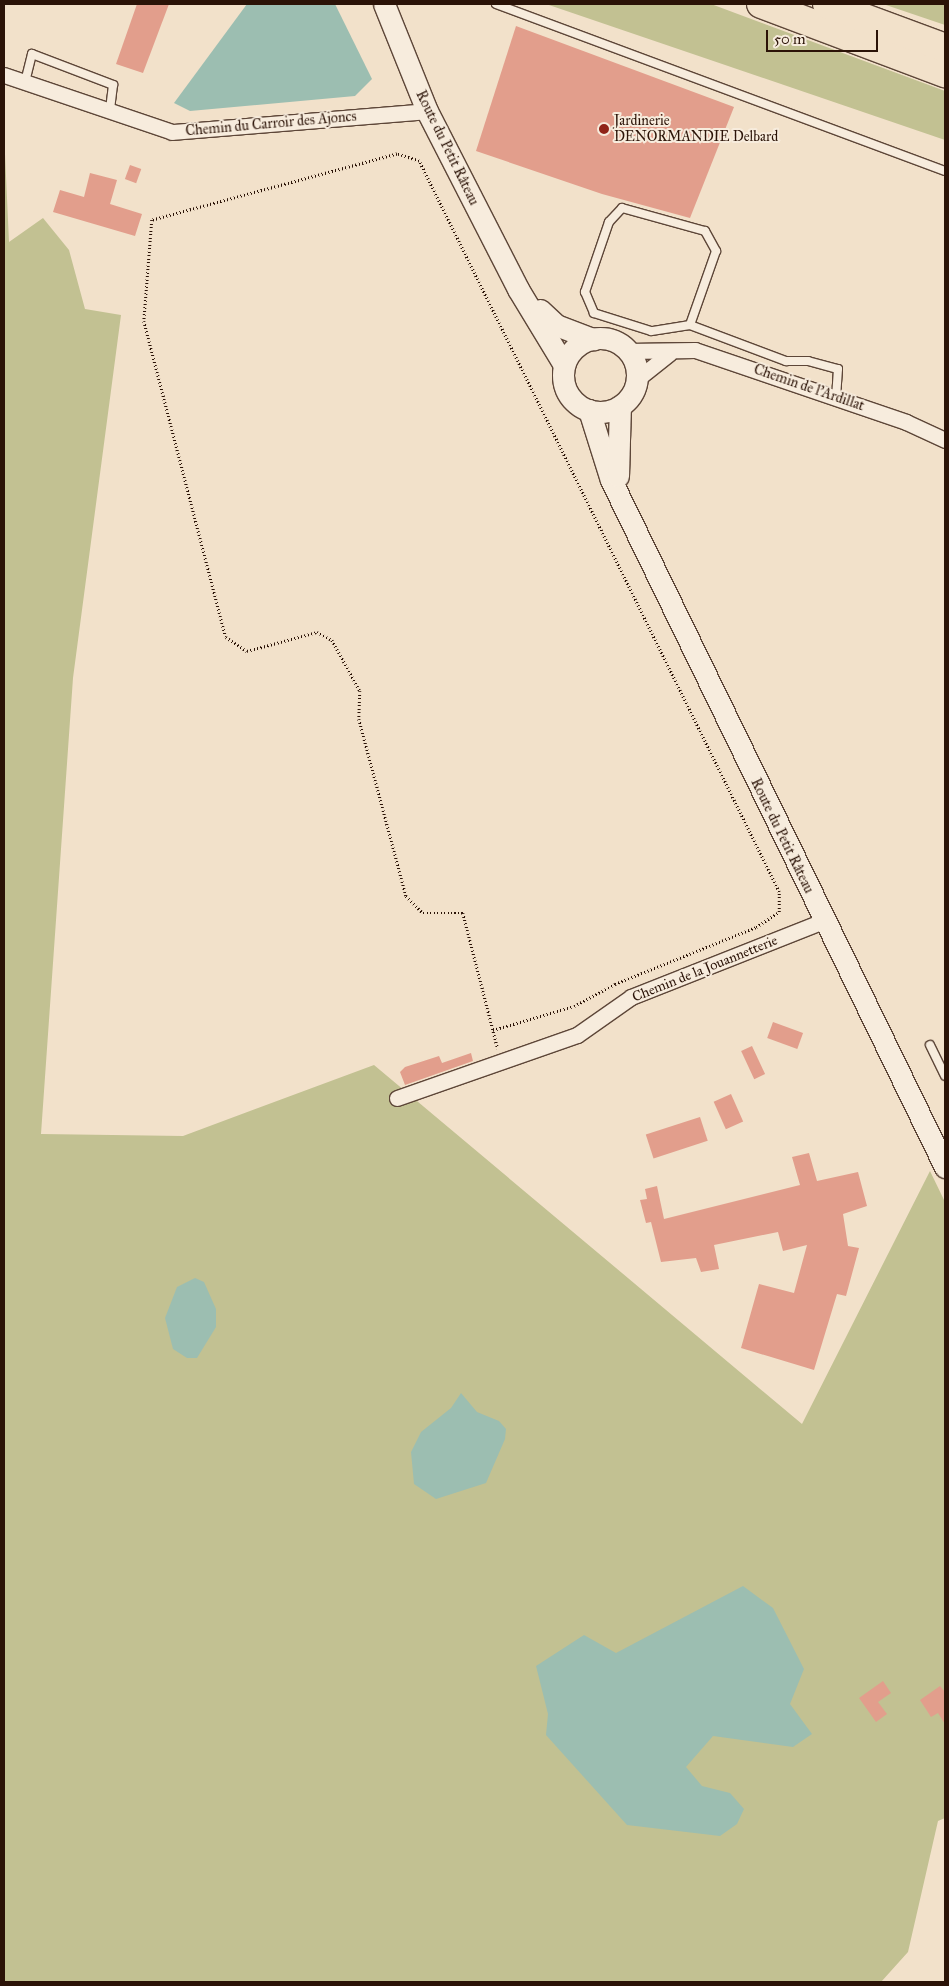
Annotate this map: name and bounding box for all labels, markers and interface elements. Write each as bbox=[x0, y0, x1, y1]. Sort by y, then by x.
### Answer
scale bar bbox=[769, 20, 882, 52]
text: 50 m bbox=[774, 30, 806, 48]
street label: Route du Petit Râteau bbox=[412, 88, 482, 208]
street label: Chemin du Carroir des Ajoncs bbox=[185, 108, 357, 140]
place label: Jardinerie DENORMANDIE Delbard bbox=[614, 113, 778, 146]
marker: Jardinerie DENORMANDIE Delbard bbox=[598, 123, 610, 135]
street label: Chemin de l'Ardillat bbox=[752, 361, 866, 415]
street label: Route du Petit Râteau bbox=[747, 776, 817, 896]
street label: Chemin de la Jouannetterie bbox=[630, 932, 780, 1006]

